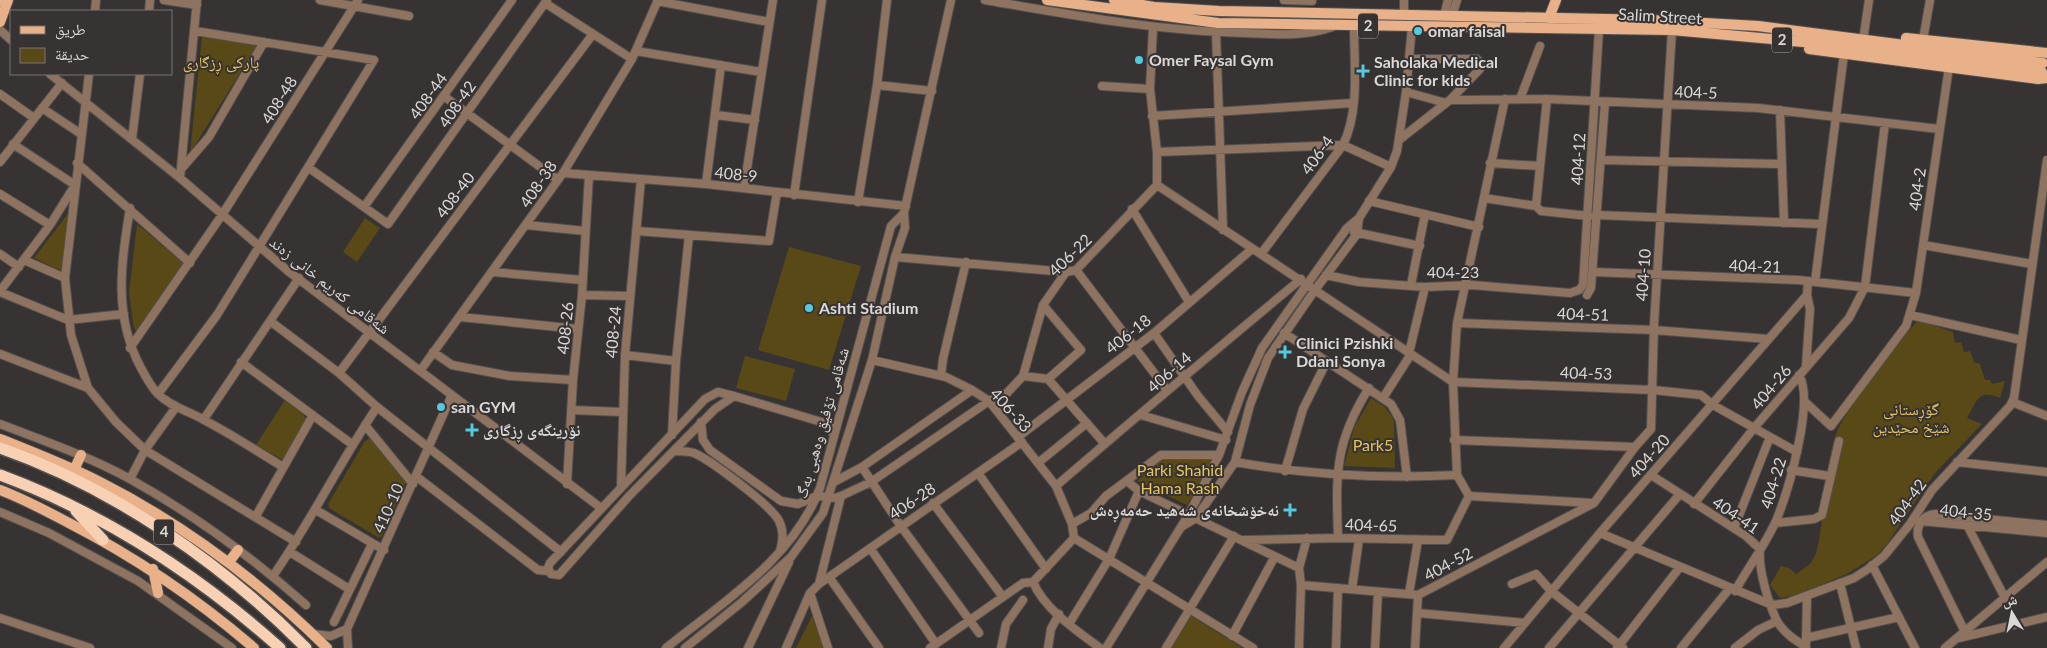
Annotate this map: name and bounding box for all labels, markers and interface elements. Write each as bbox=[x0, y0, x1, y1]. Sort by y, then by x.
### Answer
street label: Salim Street bbox=[1618, 4, 1702, 27]
legend bbox=[10, 10, 172, 75]
road number: 2 bbox=[1358, 14, 1378, 38]
text: طريق bbox=[55, 20, 86, 40]
place label: omar faisal bbox=[1428, 21, 1505, 40]
marker: omar faisal bbox=[1412, 25, 1424, 37]
road number: 2 bbox=[1772, 28, 1792, 52]
text: حديقة bbox=[55, 45, 90, 63]
place label: Omer Faysal Gym bbox=[1149, 50, 1274, 69]
park label: پارکی ڕزگاری bbox=[183, 52, 260, 75]
place label: Saholaka Medical Clinic for kids bbox=[1374, 52, 1498, 89]
marker: Omer Faysal Gym bbox=[1133, 54, 1145, 66]
marker: Saholaka Medical Clinic for kids bbox=[1356, 64, 1370, 78]
street label: 408-44 bbox=[405, 69, 451, 122]
street label: 408-48 bbox=[257, 73, 301, 127]
street label: 408-42 bbox=[434, 77, 479, 131]
street label: 404-5 bbox=[1674, 81, 1718, 102]
street label: 406-4 bbox=[1296, 132, 1337, 178]
street label: 404-12 bbox=[1567, 132, 1588, 186]
street label: 408-38 bbox=[515, 157, 560, 211]
street label: 408-9 bbox=[714, 162, 758, 185]
street label: 404-2 bbox=[1904, 166, 1929, 212]
street label: 408-40 bbox=[431, 168, 478, 221]
street label: 406-22 bbox=[1044, 230, 1095, 280]
street label: شەقامی کەریم خانی زەند bbox=[265, 232, 394, 339]
street label: 404-10 bbox=[1631, 248, 1654, 302]
street label: 404-21 bbox=[1729, 255, 1782, 276]
street label: 404-23 bbox=[1427, 262, 1479, 281]
place label: Ashti Stadium bbox=[818, 298, 918, 317]
street label: 408-26 bbox=[552, 301, 577, 355]
marker: Ashti Stadium bbox=[803, 302, 815, 314]
street label: 404-51 bbox=[1557, 303, 1610, 324]
street label: 408-24 bbox=[601, 305, 624, 359]
street label: 406-18 bbox=[1101, 310, 1154, 357]
place label: Clinici Pzishki Ddani Sonya bbox=[1296, 333, 1393, 370]
street label: شەقامی تۆفیق وەهبی بەگ bbox=[791, 345, 854, 501]
marker: Clinici Pzishki Ddani Sonya bbox=[1278, 345, 1292, 359]
street label: 406-14 bbox=[1143, 347, 1195, 396]
street label: 404-26 bbox=[1747, 361, 1795, 413]
street label: 404-53 bbox=[1560, 362, 1613, 383]
street label: 406-33 bbox=[987, 384, 1036, 435]
place label: san GYM bbox=[451, 397, 516, 416]
park label: گۆڕستانی شێخ محێدین bbox=[1872, 399, 1950, 438]
marker: san GYM bbox=[435, 401, 447, 413]
place label: نۆرینگەی ڕزگاری bbox=[483, 420, 580, 443]
marker: نۆرینگەی ڕزگاری bbox=[465, 423, 479, 437]
street label: 404-20 bbox=[1624, 430, 1673, 481]
park label: Park5 bbox=[1353, 435, 1393, 454]
street label: 404-22 bbox=[1756, 455, 1789, 511]
park label: Parki Shahid Hama Rash bbox=[1137, 460, 1223, 497]
street label: 404-42 bbox=[1884, 475, 1930, 528]
street label: 406-28 bbox=[885, 478, 939, 523]
street label: 410-10 bbox=[368, 480, 407, 536]
street label: 404-41 bbox=[1709, 492, 1763, 537]
street label: 404-35 bbox=[1939, 499, 1993, 524]
place label: نەخۆشخانەی شەهید حەمەڕەش bbox=[1090, 500, 1279, 523]
marker: نەخۆشخانەی شەهید حەمەڕەش bbox=[1283, 503, 1297, 517]
street label: 404-65 bbox=[1345, 514, 1398, 535]
road number: 4 bbox=[154, 520, 174, 544]
street label: 404-52 bbox=[1420, 543, 1475, 584]
north arrow bbox=[1987, 588, 2037, 638]
text: ش bbox=[2001, 590, 2019, 610]

